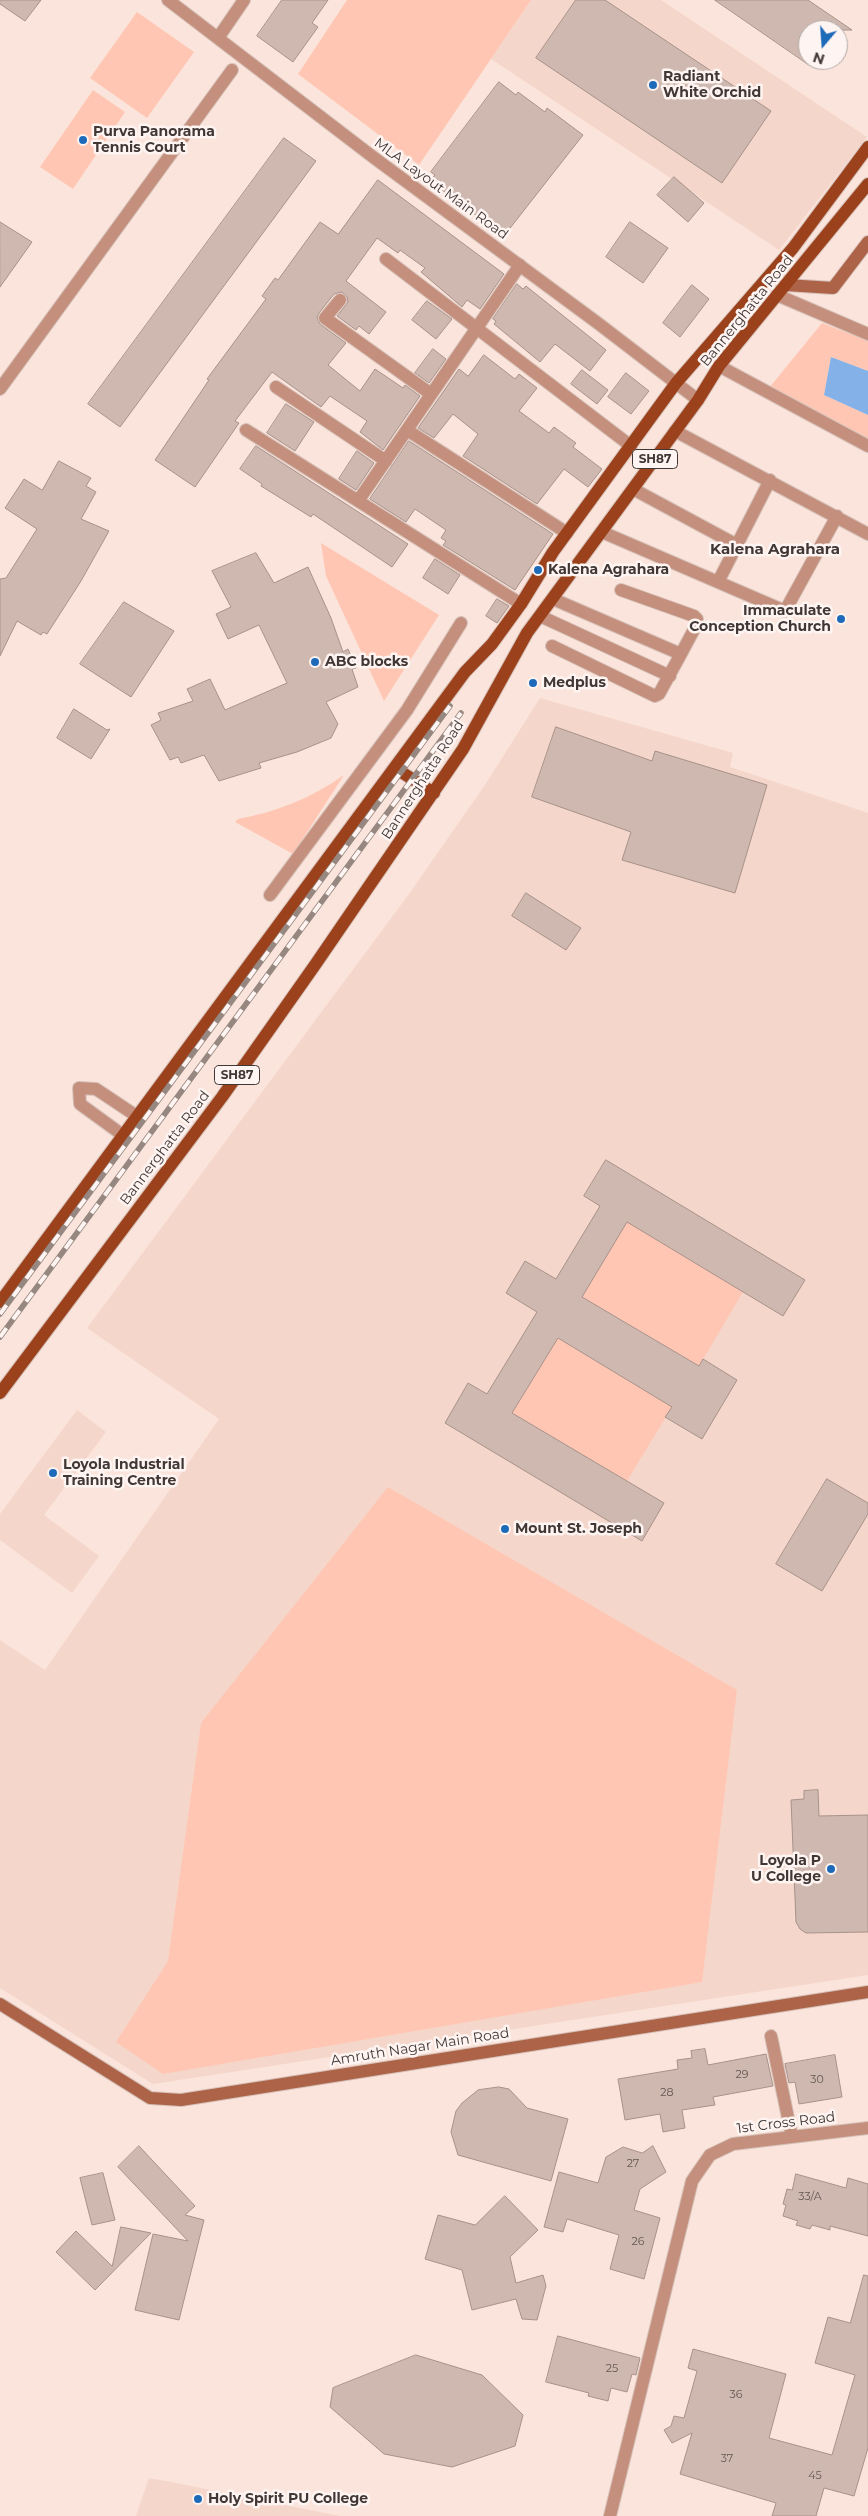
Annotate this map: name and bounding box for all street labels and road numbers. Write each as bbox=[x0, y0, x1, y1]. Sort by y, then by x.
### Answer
street label: MLA Layout Main Road bbox=[371, 135, 511, 243]
street label: Bannerghatta Road bbox=[697, 252, 797, 370]
road number: SH87 bbox=[632, 449, 678, 468]
street label: Bannerghatta Road bbox=[378, 717, 468, 843]
road number: SH87 bbox=[214, 1066, 260, 1084]
street label: Bannerghatta Road bbox=[117, 1088, 213, 1208]
street label: Amruth Nagar Main Road bbox=[329, 2025, 511, 2069]
street label: 1st Cross Road bbox=[736, 2109, 836, 2137]

